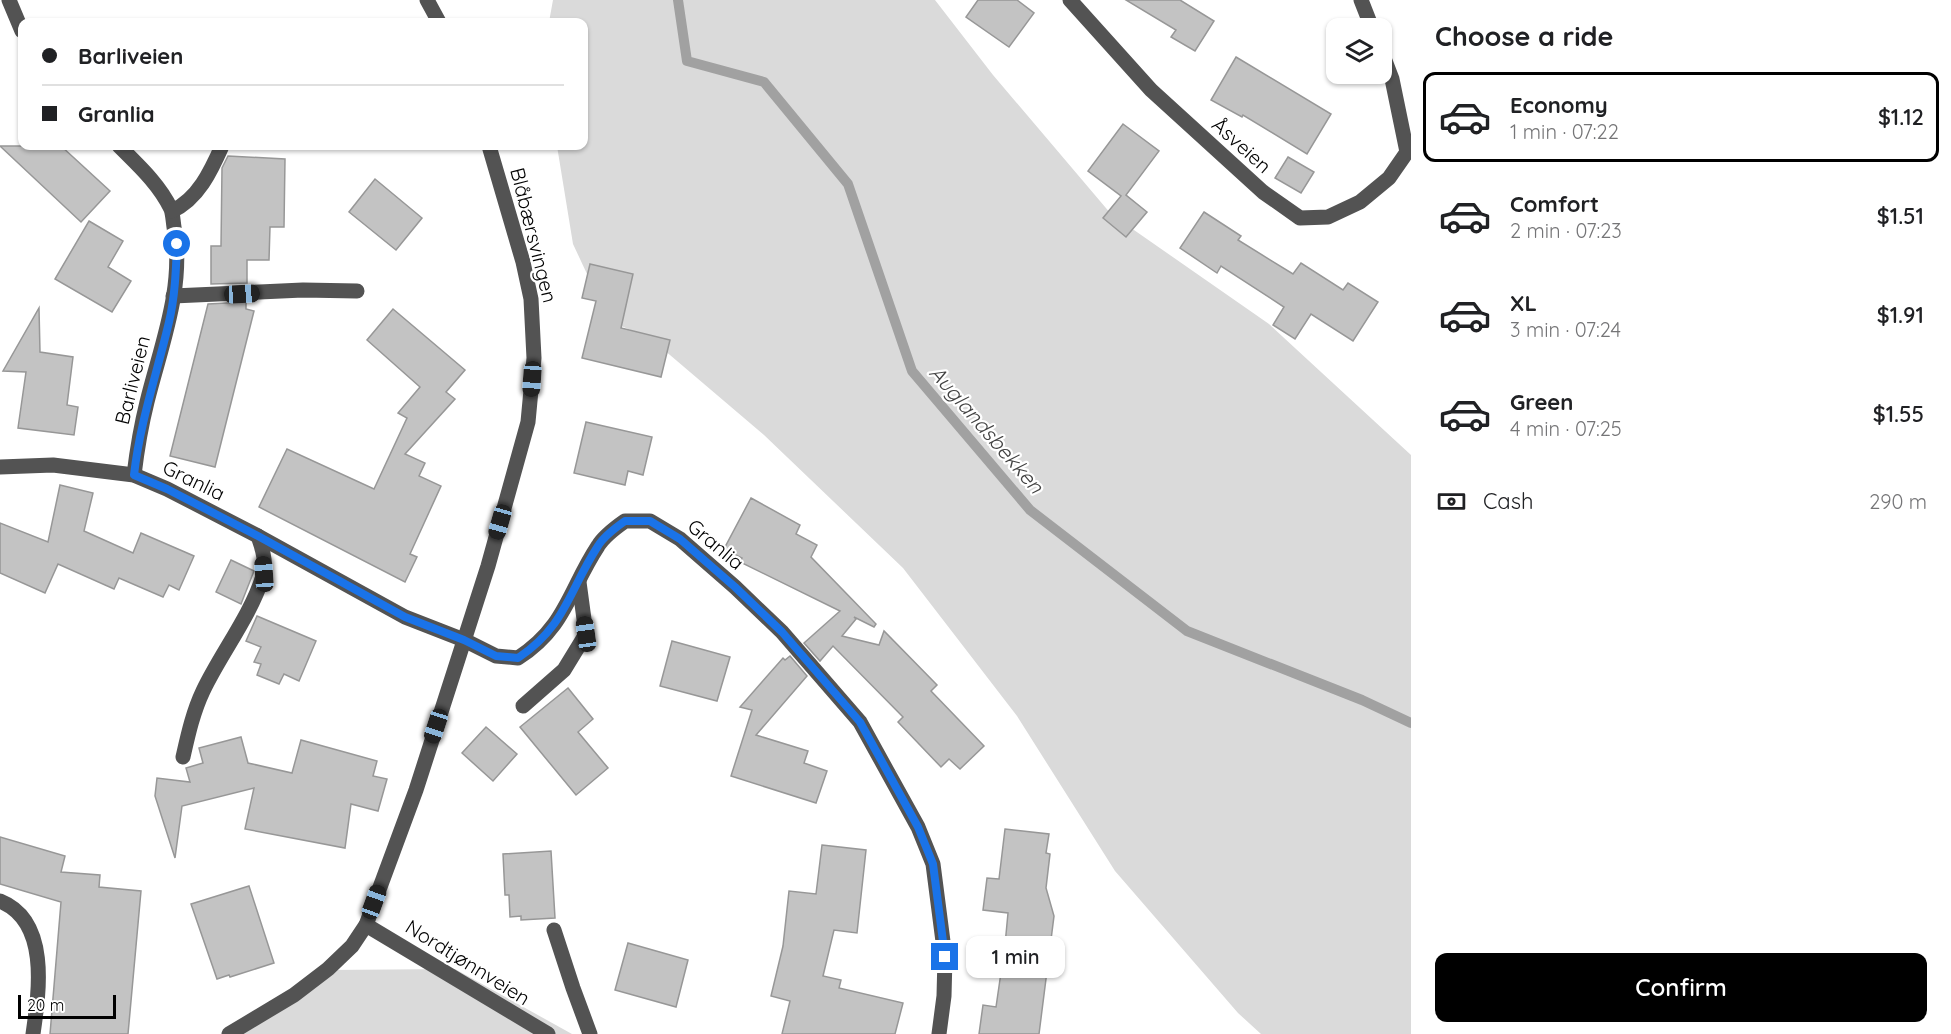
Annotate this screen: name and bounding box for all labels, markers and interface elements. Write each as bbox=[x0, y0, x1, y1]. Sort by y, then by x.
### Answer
map controls bbox=[1326, 18, 1392, 84]
button: layers bbox=[1326, 18, 1392, 84]
text: Choose a ride bbox=[1435, 19, 1613, 53]
text: Barliveien bbox=[78, 42, 183, 70]
icon: car bbox=[1438, 90, 1492, 144]
text: Economy bbox=[1510, 91, 1608, 119]
text: Granlia bbox=[78, 100, 154, 128]
text: $1.12 bbox=[1878, 103, 1924, 131]
street label: Åsveien bbox=[1207, 112, 1277, 178]
text: 1 min · 07:22 bbox=[1510, 119, 1619, 144]
street label: Blåbærsvingen bbox=[505, 165, 563, 305]
icon: car bbox=[1438, 189, 1492, 243]
text: Comfort bbox=[1510, 190, 1599, 218]
text: $1.51 bbox=[1877, 202, 1924, 230]
text: 2 min · 07:23 bbox=[1510, 218, 1622, 243]
route start bbox=[163, 230, 190, 257]
car bbox=[224, 284, 260, 304]
icon: car bbox=[1438, 288, 1492, 342]
text: XL bbox=[1510, 289, 1537, 317]
text: $1.91 bbox=[1877, 301, 1924, 329]
text: 3 min · 07:24 bbox=[1510, 317, 1621, 342]
street label: Barliveien bbox=[109, 333, 155, 427]
car bbox=[522, 360, 542, 398]
water label: Auglandsbekken bbox=[924, 360, 1050, 499]
icon: car bbox=[1438, 387, 1492, 441]
text: Green bbox=[1510, 388, 1573, 416]
text: $1.55 bbox=[1873, 400, 1924, 428]
text: 4 min · 07:25 bbox=[1510, 416, 1622, 441]
street label: Granlia bbox=[159, 454, 229, 506]
icon: cash bbox=[1435, 485, 1468, 518]
text: Cash bbox=[1483, 487, 1534, 515]
text: 290 m bbox=[1869, 489, 1927, 514]
car bbox=[486, 502, 514, 542]
street label: Granlia bbox=[683, 513, 749, 575]
car bbox=[254, 555, 274, 593]
car bbox=[575, 615, 597, 653]
car bbox=[422, 706, 450, 746]
car bbox=[359, 882, 389, 922]
street label: Nordtjønnveien bbox=[401, 914, 535, 1010]
callout: 1 min bbox=[966, 936, 1065, 978]
route end bbox=[931, 943, 958, 970]
text: 1 min bbox=[992, 944, 1039, 969]
button: Confirm bbox=[1435, 953, 1927, 1022]
scale bar bbox=[18, 992, 116, 1020]
text: 20 m bbox=[27, 995, 64, 1015]

